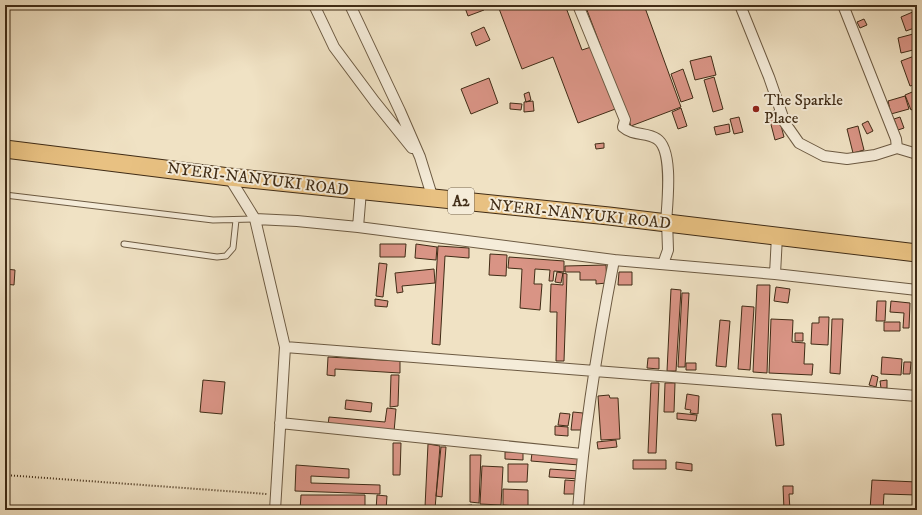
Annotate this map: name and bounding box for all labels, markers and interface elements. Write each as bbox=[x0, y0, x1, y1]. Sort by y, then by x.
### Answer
place label: The Sparkle Place bbox=[764, 90, 843, 128]
marker: The Sparkle Place bbox=[751, 104, 761, 114]
street label: NYERI-NANYUKI ROAD bbox=[166, 158, 350, 200]
road number: A2 bbox=[448, 188, 474, 214]
street label: NYERI-NANYUKI ROAD bbox=[488, 195, 672, 233]

